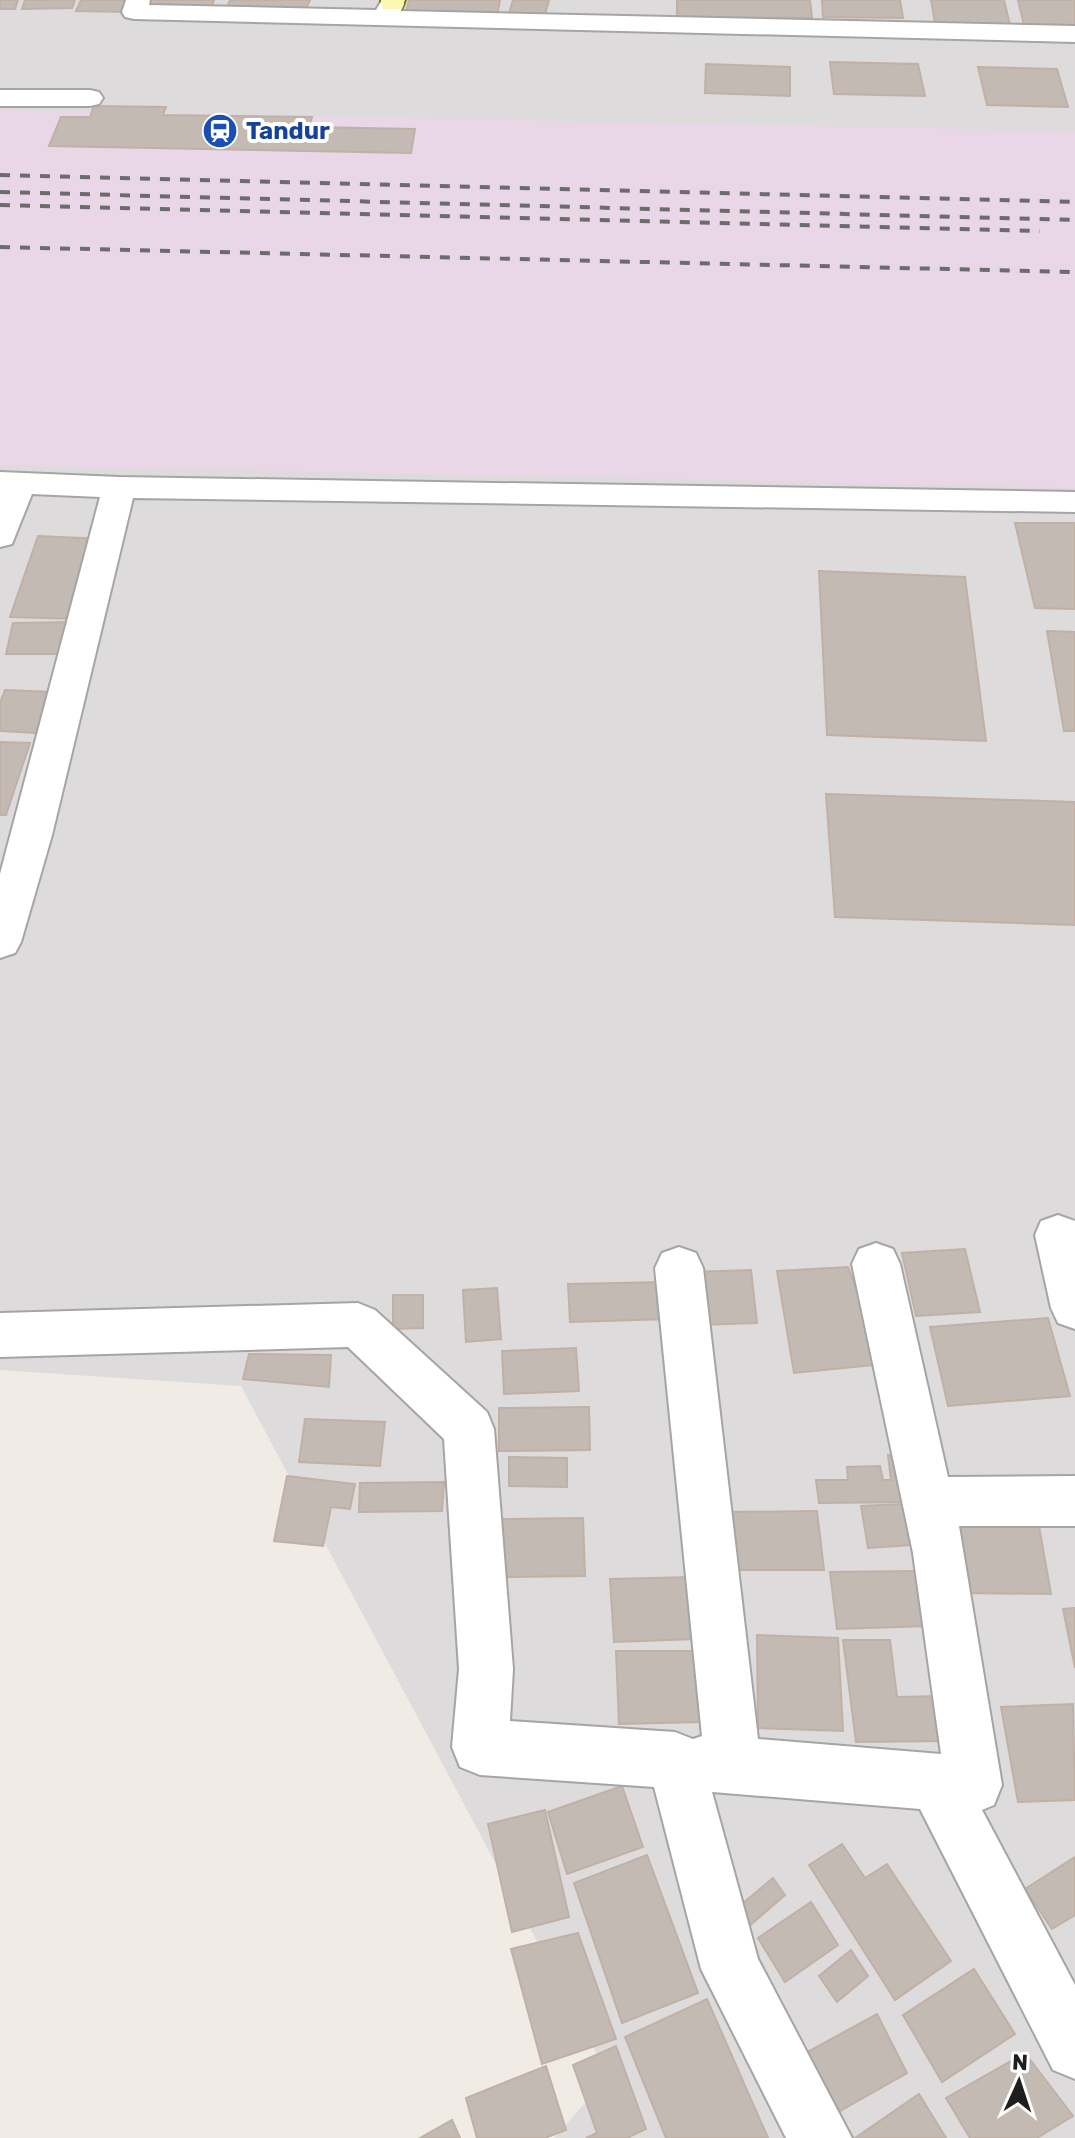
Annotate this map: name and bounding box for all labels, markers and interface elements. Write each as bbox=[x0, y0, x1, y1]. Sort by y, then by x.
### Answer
station icon: Tandur bbox=[201, 112, 239, 150]
place label: Tandur bbox=[246, 117, 330, 145]
north arrow bbox=[979, 2042, 1059, 2122]
text: N bbox=[1011, 2049, 1029, 2076]

